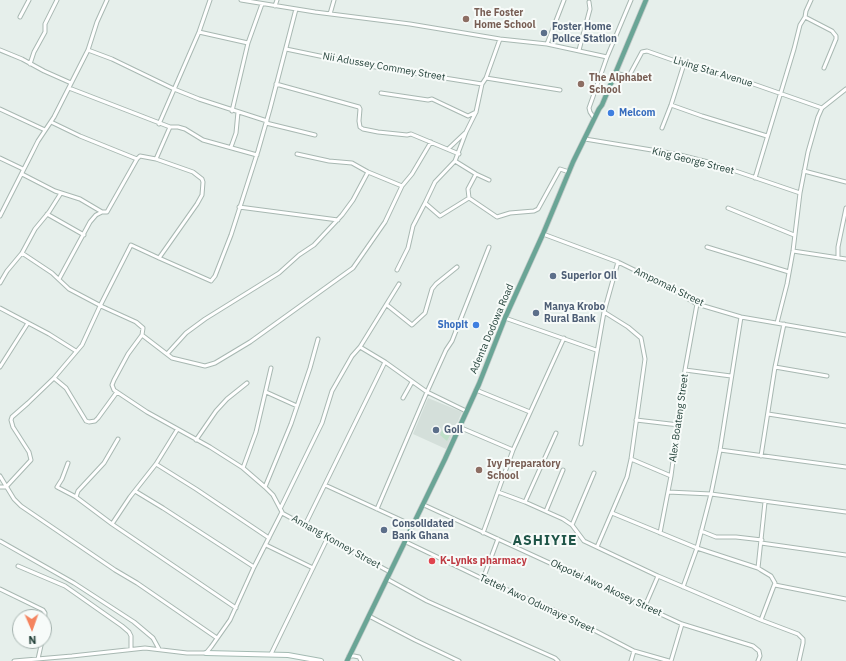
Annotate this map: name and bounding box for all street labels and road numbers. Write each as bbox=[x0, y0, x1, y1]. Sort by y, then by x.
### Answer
street label: Nii Adussey Commey Street bbox=[322, 50, 446, 84]
street label: Living Star Avenue bbox=[672, 54, 754, 90]
street label: King George Street bbox=[651, 145, 735, 177]
street label: Ampomah Street bbox=[632, 265, 706, 309]
street label: Adenta Dodowa Road bbox=[468, 282, 516, 376]
street label: Alex Boateng Street bbox=[667, 373, 691, 463]
street label: Annang Konney Street bbox=[289, 513, 383, 571]
street label: Okpotei Awo Akosey Street bbox=[548, 557, 664, 619]
street label: Tetteh Awo Odumaye Street bbox=[478, 572, 596, 636]

